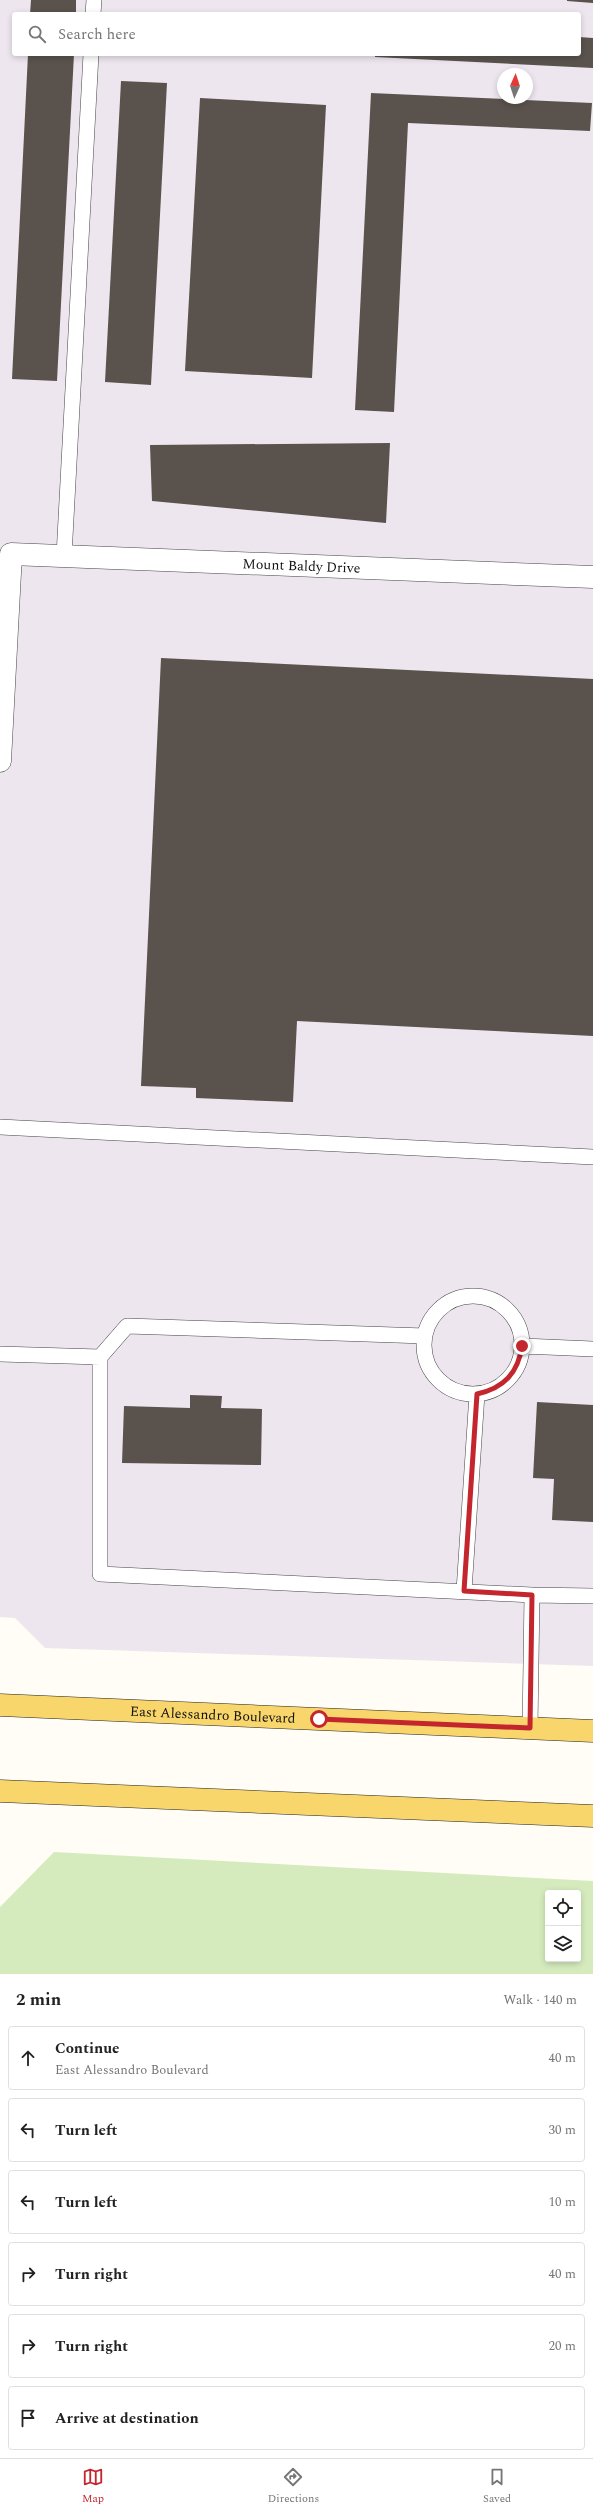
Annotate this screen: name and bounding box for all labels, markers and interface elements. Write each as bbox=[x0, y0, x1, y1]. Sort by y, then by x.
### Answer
search box bbox=[12, 12, 581, 56]
icon: search bbox=[26, 23, 48, 45]
text: Search here bbox=[58, 23, 136, 46]
north arrow bbox=[497, 68, 533, 104]
street label: Mount Baldy Drive bbox=[242, 553, 361, 578]
route end bbox=[513, 1337, 531, 1355]
street label: East Alessandro Boulevard bbox=[130, 1700, 296, 1728]
route start bbox=[310, 1710, 328, 1728]
map controls bbox=[545, 1890, 581, 1962]
button: locate bbox=[545, 1890, 581, 1926]
button: layers bbox=[545, 1926, 581, 1962]
text: 2 min bbox=[16, 1987, 61, 2013]
text: Walk · 140 m bbox=[503, 1990, 577, 2010]
text: Continue bbox=[55, 2037, 120, 2060]
icon: ahead bbox=[17, 2047, 39, 2069]
text: 40 m bbox=[549, 2048, 576, 2068]
text: East Alessandro Boulevard bbox=[55, 2060, 209, 2080]
icon: left bbox=[17, 2119, 39, 2141]
text: Turn left bbox=[55, 2119, 117, 2142]
text: 30 m bbox=[549, 2120, 576, 2140]
icon: left bbox=[17, 2191, 39, 2213]
text: Turn left bbox=[55, 2191, 117, 2214]
text: 10 m bbox=[549, 2192, 576, 2212]
icon: right bbox=[17, 2263, 39, 2285]
text: Turn right bbox=[55, 2263, 128, 2286]
text: 40 m bbox=[549, 2264, 576, 2284]
icon: right bbox=[17, 2335, 39, 2357]
text: Turn right bbox=[55, 2335, 128, 2358]
text: 20 m bbox=[549, 2336, 576, 2356]
icon: arrive bbox=[17, 2407, 39, 2429]
text: Arrive at destination bbox=[55, 2407, 199, 2430]
tab: Map bbox=[82, 2466, 104, 2507]
tab: Directions bbox=[268, 2466, 319, 2507]
tab: Saved bbox=[483, 2466, 511, 2507]

